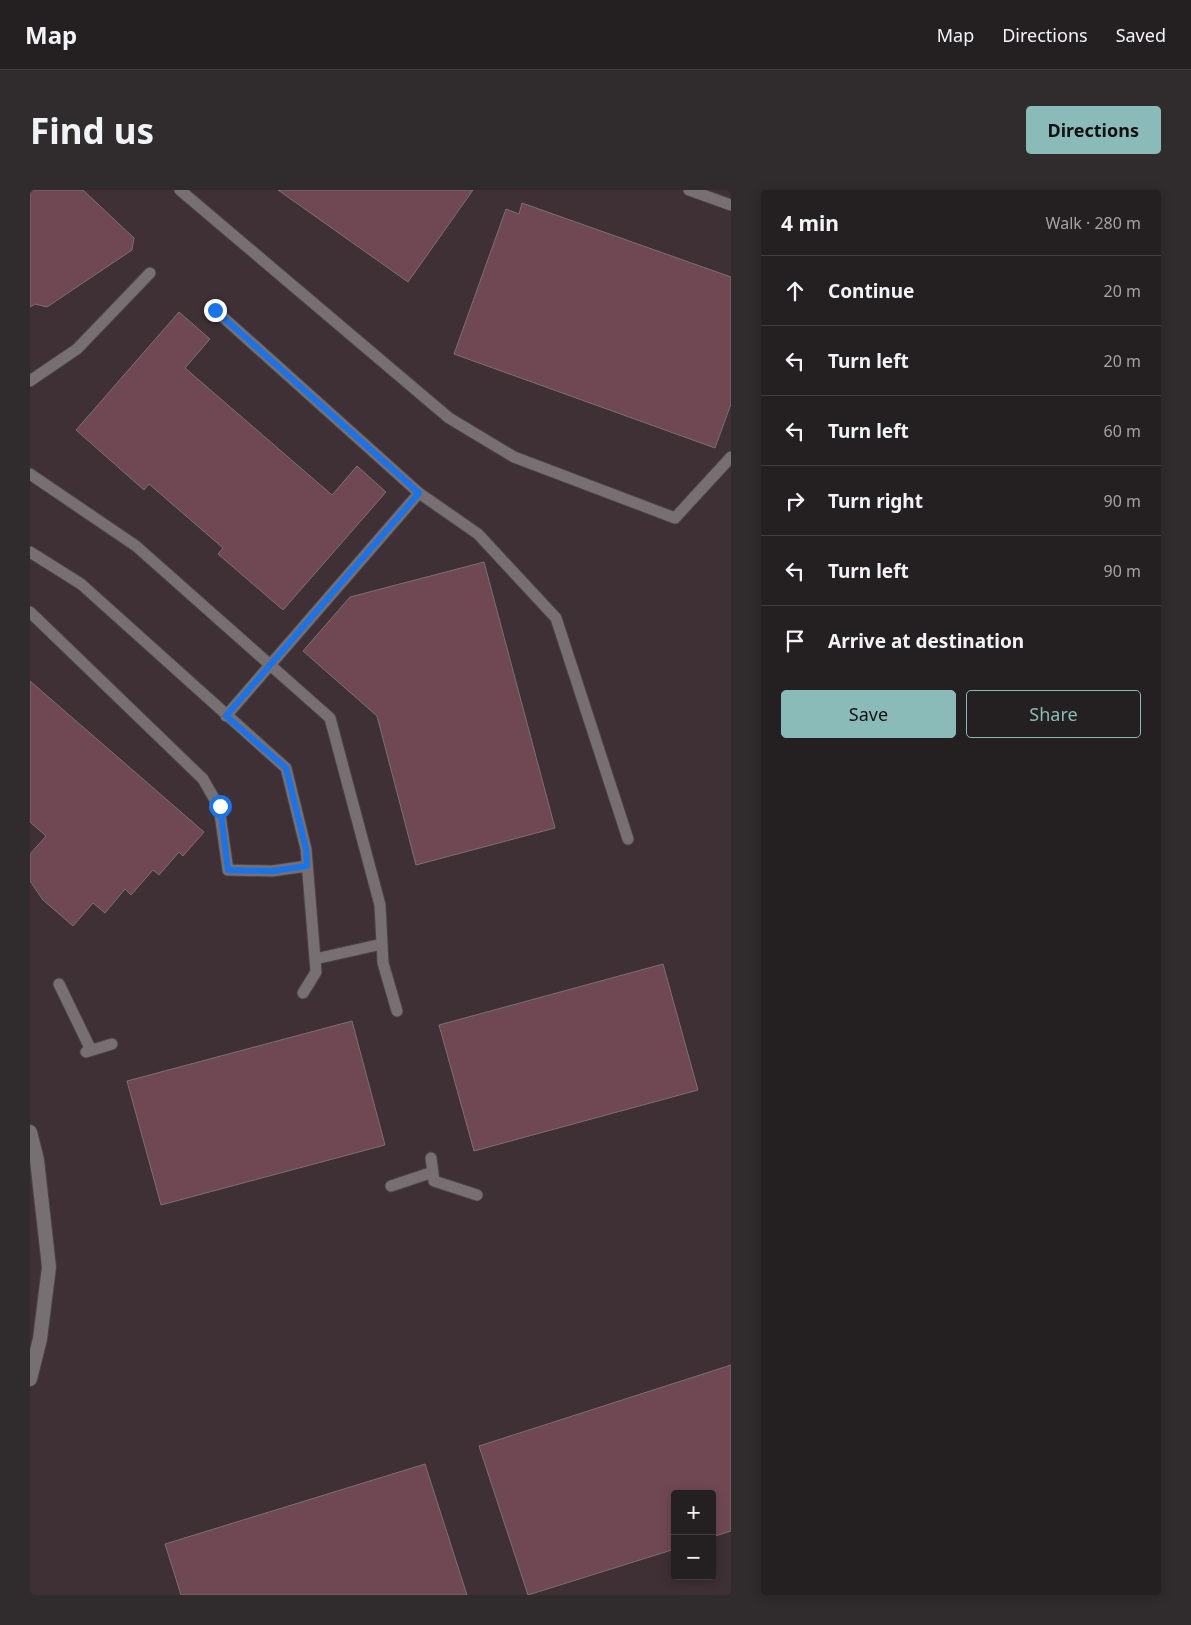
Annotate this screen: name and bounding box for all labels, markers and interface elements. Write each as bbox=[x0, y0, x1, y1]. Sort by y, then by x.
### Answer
text: Map bbox=[25, 18, 77, 51]
text: Map bbox=[937, 23, 974, 47]
text: Directions bbox=[1002, 23, 1088, 47]
text: Saved bbox=[1116, 23, 1166, 47]
button: Directions bbox=[1026, 106, 1161, 154]
text: Find us bbox=[30, 107, 154, 154]
text: 4 min bbox=[781, 209, 839, 237]
text: Walk · 280 m bbox=[1046, 212, 1141, 234]
icon: ahead bbox=[781, 277, 809, 305]
text: Continue bbox=[828, 278, 914, 304]
text: 20 m bbox=[1104, 280, 1141, 302]
route end bbox=[204, 299, 227, 322]
icon: left bbox=[781, 347, 809, 375]
text: Turn left bbox=[828, 348, 909, 374]
text: 20 m bbox=[1104, 350, 1141, 372]
icon: left bbox=[781, 417, 809, 445]
text: Turn left bbox=[828, 418, 909, 444]
text: 60 m bbox=[1104, 420, 1141, 442]
icon: right bbox=[781, 487, 809, 515]
text: Turn right bbox=[828, 488, 923, 514]
text: 90 m bbox=[1104, 490, 1141, 512]
icon: left bbox=[781, 557, 809, 585]
text: Turn left bbox=[828, 558, 909, 584]
text: 90 m bbox=[1104, 560, 1141, 582]
icon: arrive bbox=[781, 627, 809, 655]
text: Arrive at destination bbox=[828, 628, 1024, 654]
button: Save bbox=[781, 690, 956, 738]
button: Share bbox=[966, 690, 1141, 738]
route start bbox=[209, 795, 232, 818]
map controls bbox=[671, 1490, 716, 1580]
button: + bbox=[671, 1490, 716, 1535]
button: − bbox=[671, 1535, 716, 1580]

